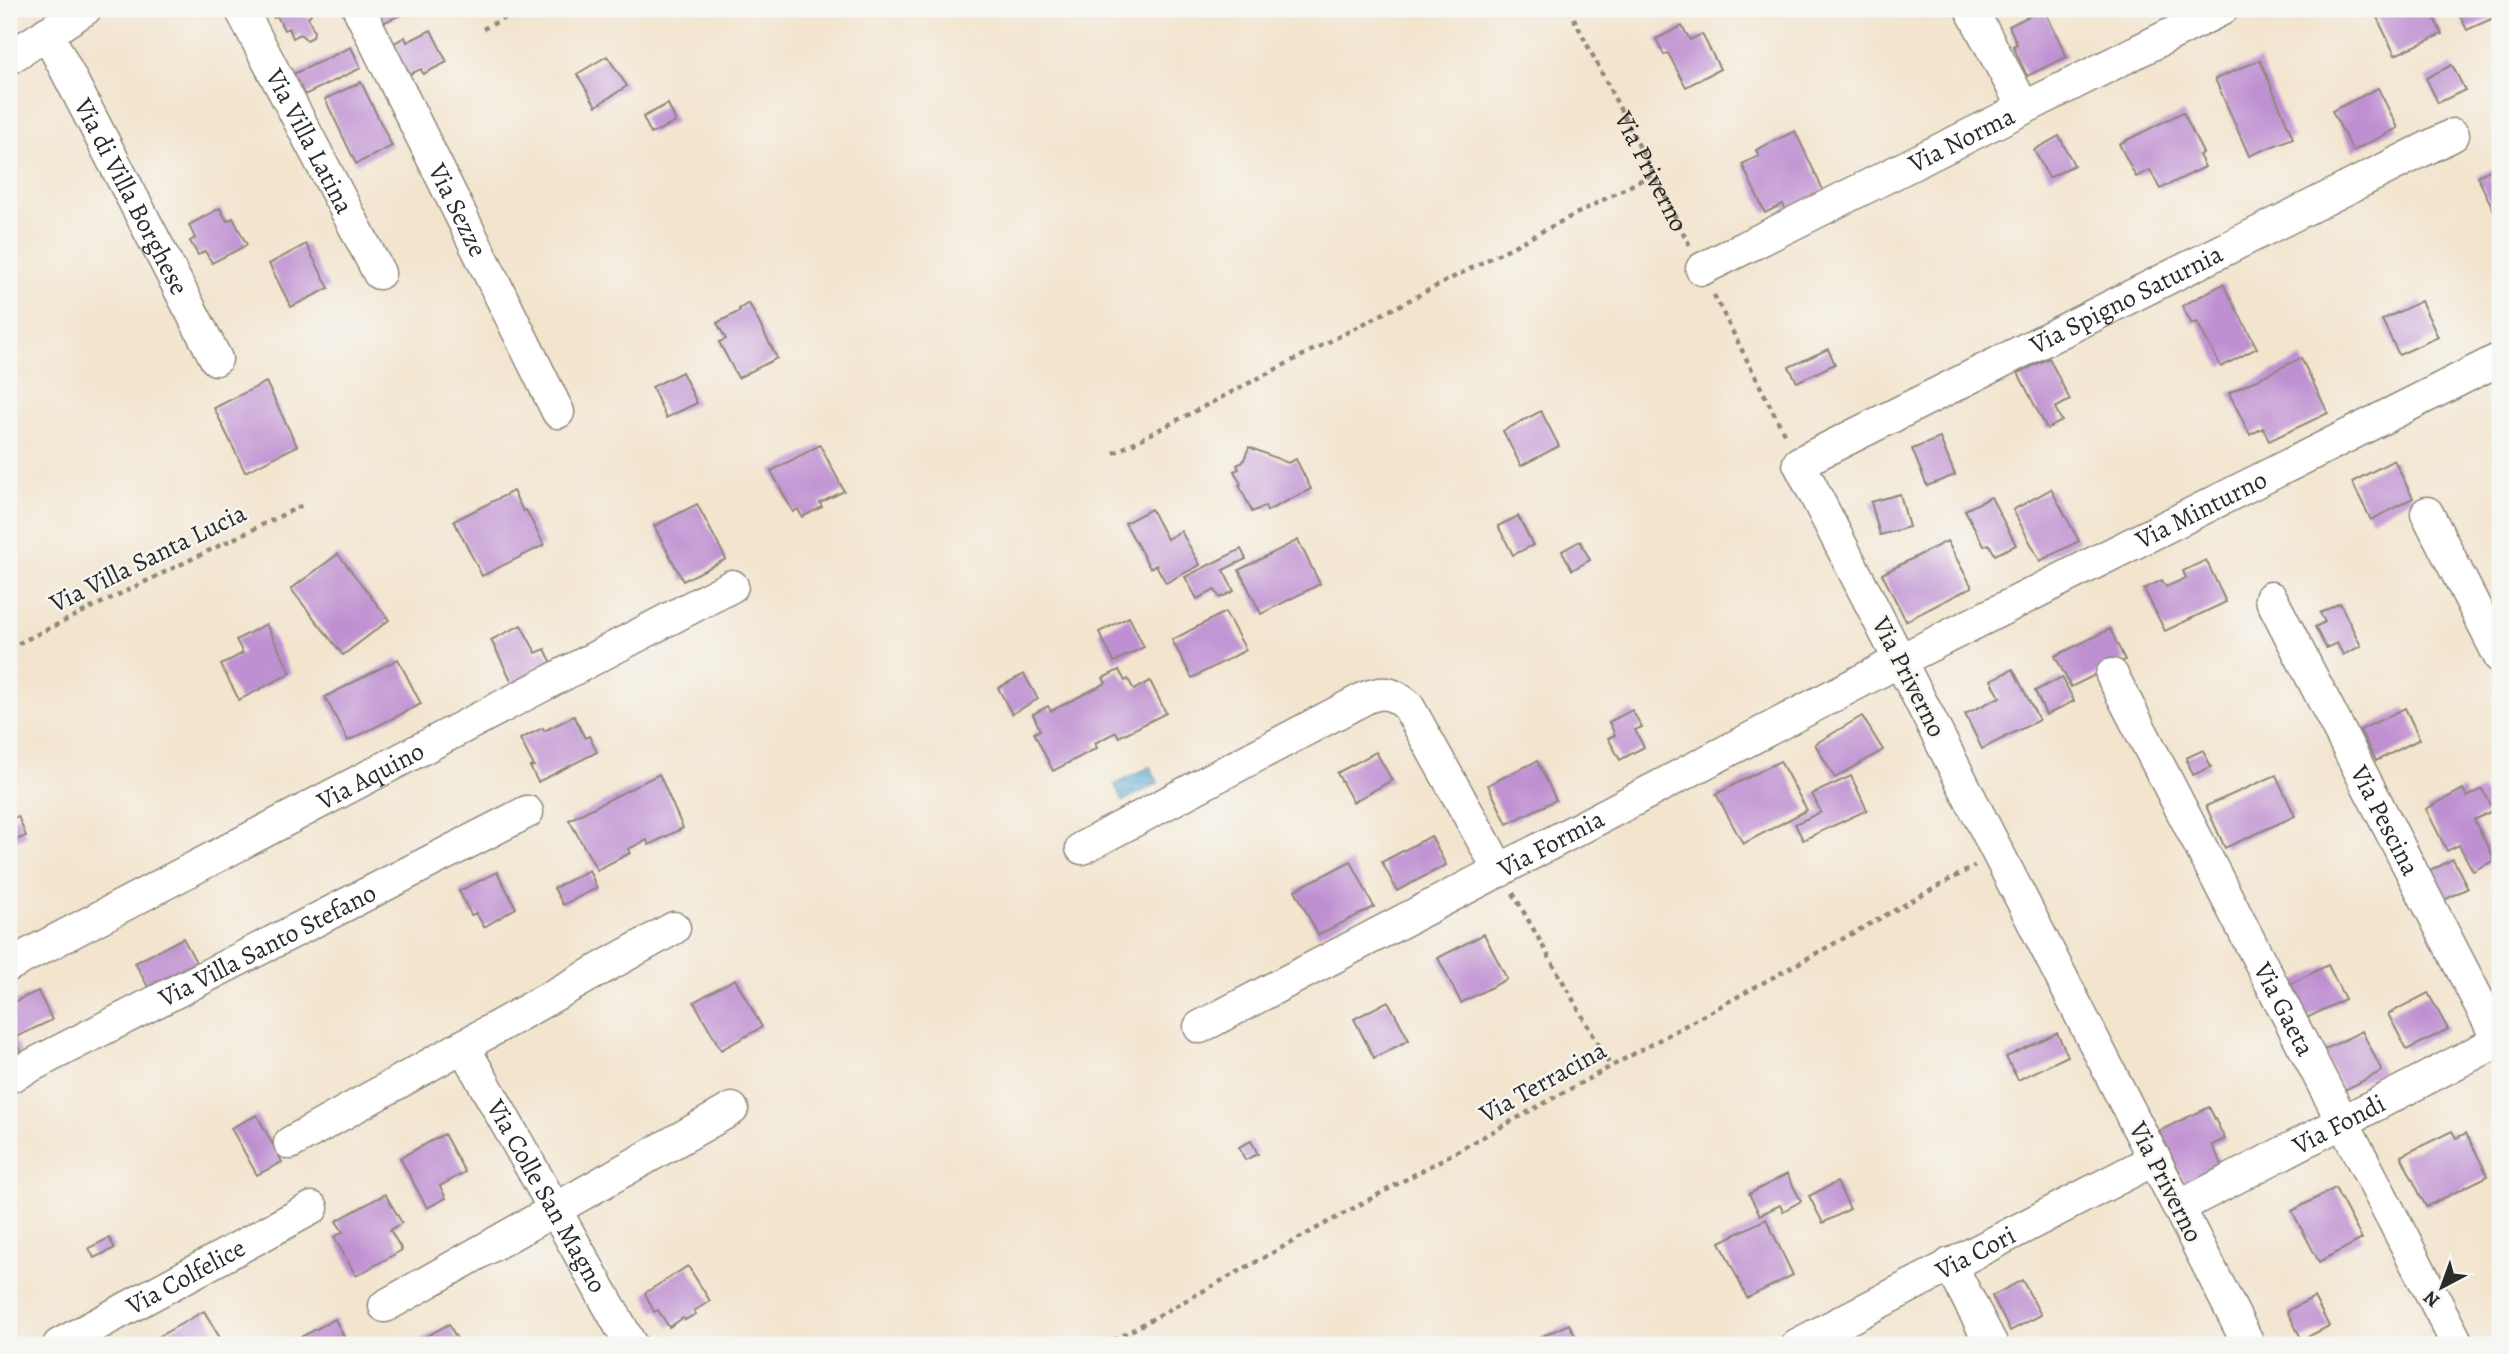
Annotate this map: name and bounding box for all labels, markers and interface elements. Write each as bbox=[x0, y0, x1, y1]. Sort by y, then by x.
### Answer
street label: Via Villa Latina bbox=[257, 61, 362, 220]
street label: Via di Villa Borghese bbox=[66, 91, 197, 301]
street label: Via Norma bbox=[1902, 98, 2020, 181]
street label: Via Priverno bbox=[1606, 104, 1697, 237]
street label: Via Sezze bbox=[420, 156, 496, 262]
street label: Via Spigno Saturnia bbox=[2023, 236, 2228, 362]
street label: Via Minturno bbox=[2129, 462, 2273, 557]
street label: Via Villa Santa Lucia bbox=[43, 495, 252, 621]
street label: Via Priverno bbox=[1863, 610, 1954, 743]
street label: Via Aquino bbox=[310, 733, 430, 819]
street label: Via Pescina bbox=[2342, 758, 2428, 881]
street label: Via Formia bbox=[1491, 801, 1610, 886]
street label: Via Villa Santo Stefano bbox=[152, 875, 382, 1016]
street label: Via Gaeta bbox=[2245, 955, 2323, 1062]
street label: Via Terracina bbox=[1472, 1033, 1613, 1132]
street label: Via Fondi bbox=[2285, 1085, 2391, 1163]
street label: Via Colle San Magno bbox=[478, 1092, 616, 1299]
street label: Via Priverno bbox=[2120, 1115, 2211, 1248]
street label: Via Cori bbox=[1928, 1217, 2021, 1288]
street label: Via Colfelice bbox=[119, 1230, 251, 1323]
north arrow bbox=[2408, 1252, 2478, 1322]
text: N bbox=[2418, 1285, 2445, 1313]

